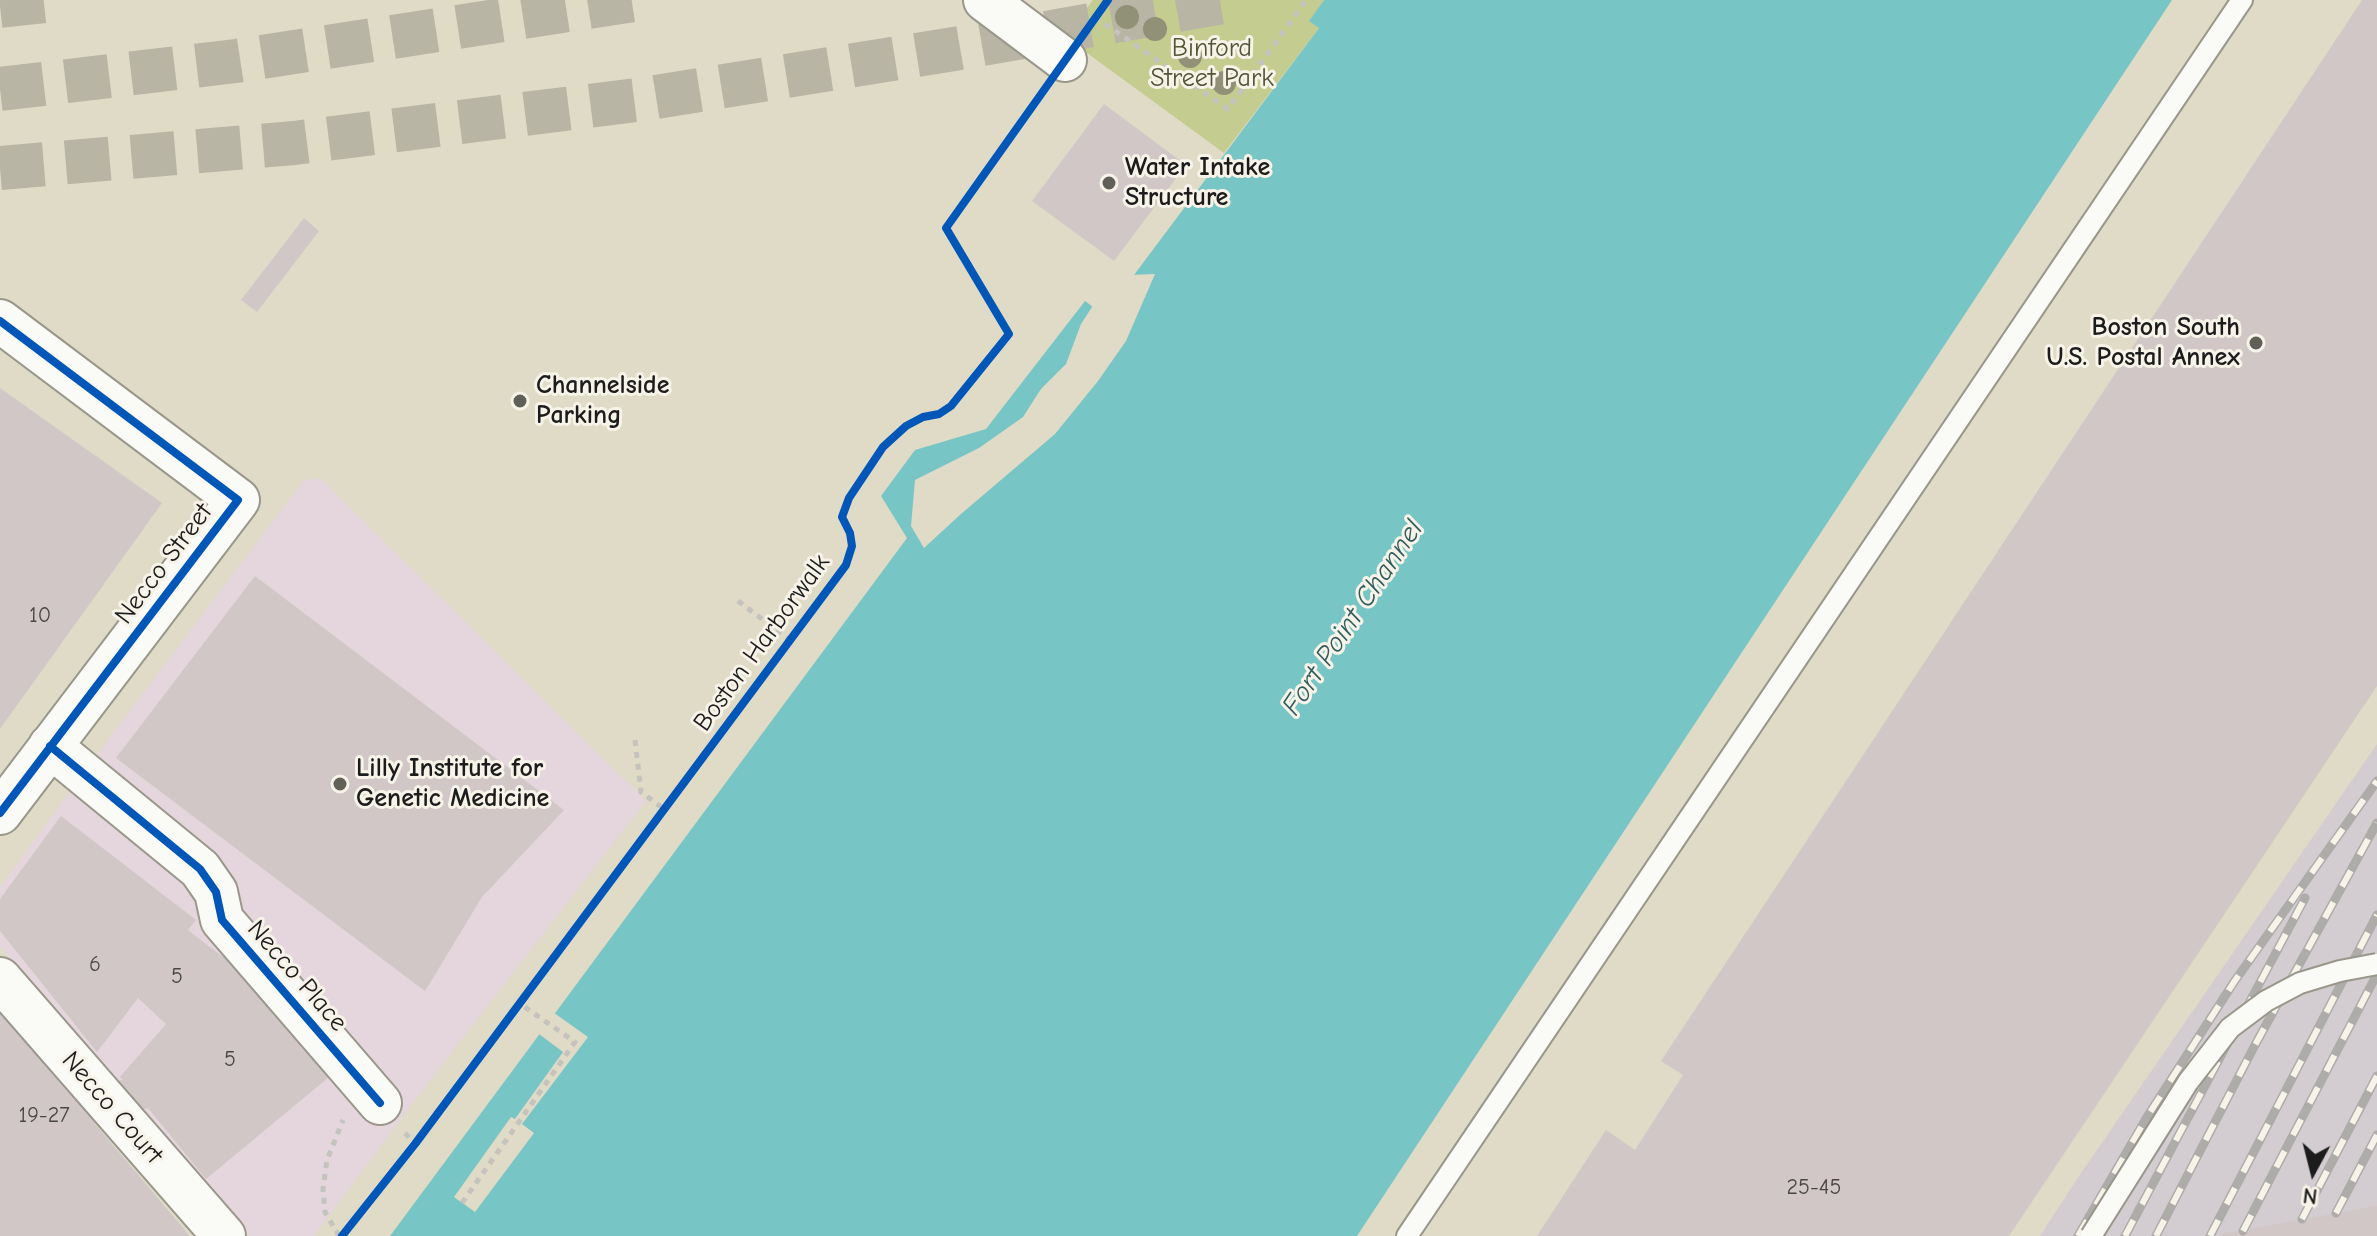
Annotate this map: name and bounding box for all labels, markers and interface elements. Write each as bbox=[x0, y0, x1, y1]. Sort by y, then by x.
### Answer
park label: Binford Street Park bbox=[1150, 33, 1274, 94]
place label: Water Intake Structure bbox=[1125, 152, 1270, 214]
marker: Water Intake Structure bbox=[1100, 174, 1118, 192]
place label: Boston South U.S. Postal Annex bbox=[2046, 312, 2240, 374]
marker: Boston South U.S. Postal Annex bbox=[2247, 334, 2265, 352]
place label: Channelside Parking bbox=[536, 370, 669, 432]
marker: Channelside Parking bbox=[511, 392, 529, 410]
street label: Necco Street bbox=[109, 498, 219, 630]
water label: Fort Point Channel bbox=[1275, 514, 1431, 722]
street label: Boston Harborwalk bbox=[687, 548, 837, 738]
house number: 10 bbox=[29, 603, 51, 629]
place label: Lilly Institute for Genetic Medicine bbox=[356, 753, 549, 814]
marker: Lilly Institute for Genetic Medicine bbox=[331, 775, 349, 793]
street label: Necco Place bbox=[240, 914, 354, 1038]
house number: 6 bbox=[89, 952, 101, 978]
house number: 5 bbox=[171, 964, 183, 990]
street label: Necco Court bbox=[55, 1046, 169, 1170]
house number: 5 bbox=[224, 1047, 236, 1073]
house number: 19-27 bbox=[18, 1103, 70, 1129]
north arrow bbox=[2273, 1132, 2353, 1212]
house number: 25-45 bbox=[1787, 1175, 1841, 1201]
text: N bbox=[2301, 1182, 2319, 1210]

